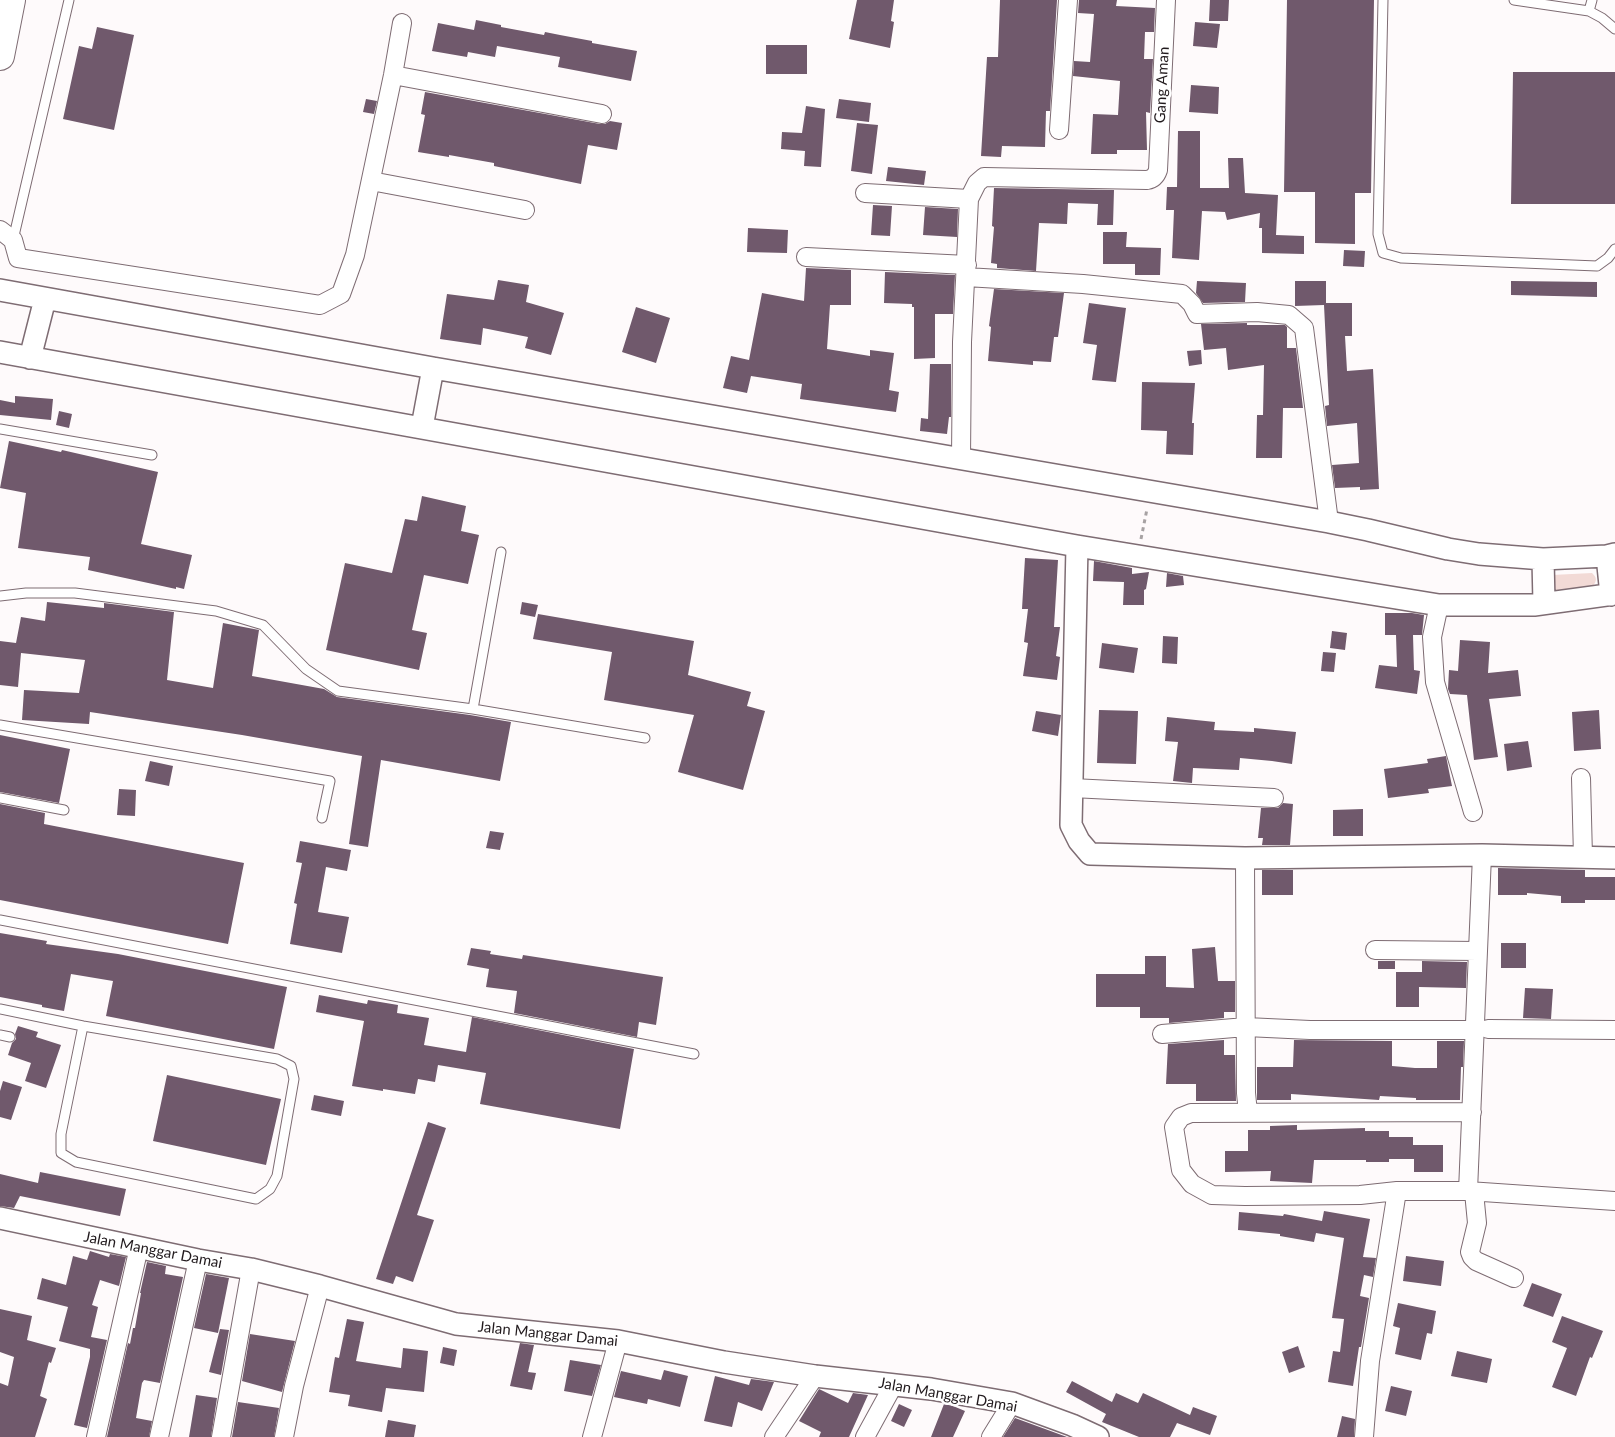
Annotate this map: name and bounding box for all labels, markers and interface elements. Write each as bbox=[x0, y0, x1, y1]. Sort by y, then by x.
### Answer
street label: Gang Aman bbox=[1151, 46, 1173, 124]
street label: Jalan Manggar Damai bbox=[82, 1228, 224, 1272]
street label: Jalan Manggar Damai bbox=[477, 1318, 619, 1350]
street label: Jalan Manggar Damai bbox=[877, 1374, 1019, 1416]

